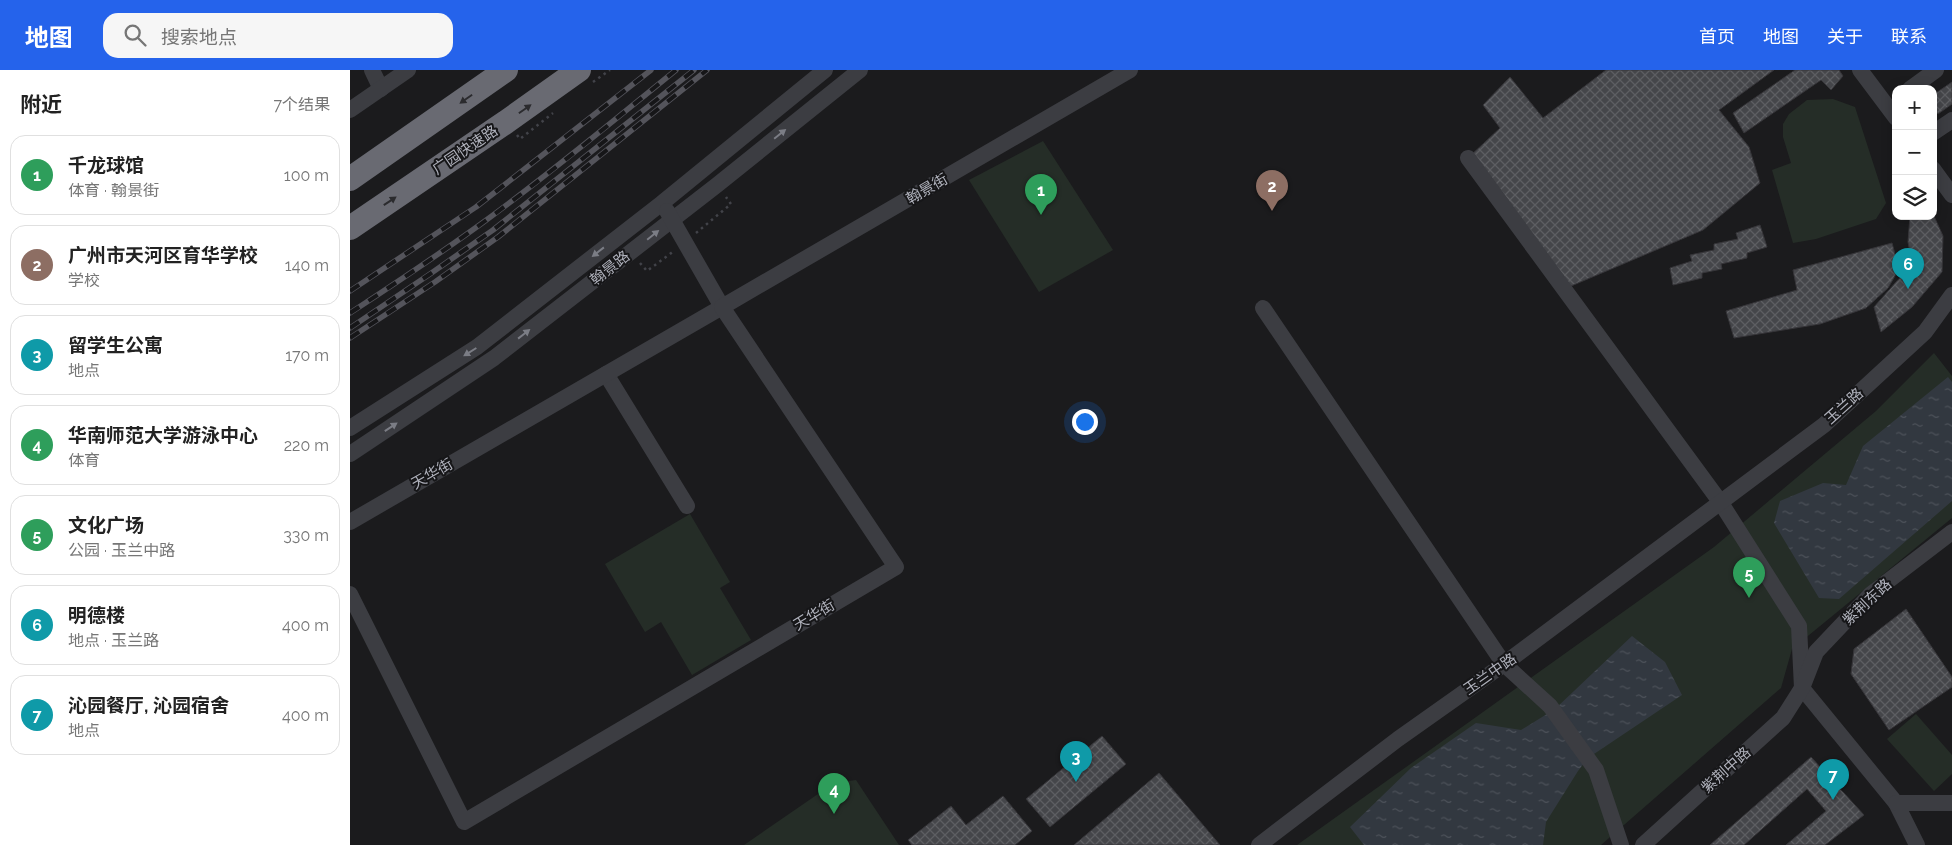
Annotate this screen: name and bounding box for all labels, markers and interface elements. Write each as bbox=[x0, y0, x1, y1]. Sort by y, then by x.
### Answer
search box bbox=[103, 13, 453, 58]
icon: search bbox=[121, 21, 149, 49]
text: 地图 bbox=[25, 23, 73, 52]
text: 搜索地点 bbox=[161, 26, 237, 48]
text: 首页 bbox=[1699, 26, 1735, 47]
text: 地图 bbox=[1763, 26, 1799, 47]
text: 关于 bbox=[1827, 26, 1863, 47]
text: 联系 bbox=[1891, 26, 1927, 47]
map controls bbox=[1892, 85, 1937, 220]
button: + bbox=[1892, 85, 1937, 130]
text: 附近 bbox=[20, 92, 62, 117]
one-way arrow bbox=[459, 94, 473, 104]
text: 7个结果 bbox=[273, 95, 330, 114]
one-way arrow bbox=[518, 104, 531, 114]
street label: 广园快速路 bbox=[429, 122, 501, 178]
one-way arrow bbox=[774, 129, 787, 140]
button: − bbox=[1892, 130, 1937, 175]
text: 千龙球馆 bbox=[68, 154, 144, 176]
text: 1 bbox=[33, 166, 41, 185]
text: 100 m bbox=[284, 166, 329, 185]
street label: 翰景街 bbox=[903, 170, 951, 208]
pin: 2 bbox=[1256, 170, 1288, 211]
pin: 1 bbox=[1025, 174, 1057, 215]
button: layers bbox=[1892, 175, 1937, 220]
text: 体育 · 翰景街 bbox=[68, 181, 159, 200]
one-way arrow bbox=[384, 196, 397, 206]
one-way arrow bbox=[646, 229, 659, 240]
text: 广州市天河区育华学校 bbox=[68, 244, 258, 266]
one-way arrow bbox=[592, 246, 605, 257]
street label: 翰景路 bbox=[587, 247, 633, 289]
pin: 6 bbox=[1892, 248, 1924, 289]
text: 2 bbox=[32, 256, 42, 275]
text: 140 m bbox=[285, 256, 329, 275]
text: 学校 bbox=[68, 271, 100, 290]
one-way arrow bbox=[517, 329, 530, 340]
text: 留学生公寓 bbox=[68, 334, 163, 356]
text: 3 bbox=[33, 346, 41, 365]
text: 170 m bbox=[285, 346, 329, 365]
one-way arrow bbox=[463, 347, 476, 356]
text: 地点 bbox=[68, 361, 100, 380]
street label: 玉兰路 bbox=[1821, 384, 1867, 428]
your location bbox=[1072, 409, 1098, 435]
one-way arrow bbox=[384, 422, 397, 431]
text: 华南师范大学游泳中心 bbox=[68, 424, 258, 446]
text: 4 bbox=[32, 436, 42, 455]
text: 220 m bbox=[284, 436, 329, 455]
text: 体育 bbox=[68, 451, 100, 470]
street label: 天华街 bbox=[408, 455, 456, 493]
text: 文化广场 bbox=[68, 514, 144, 536]
text: 5 bbox=[33, 526, 41, 545]
text: 330 m bbox=[283, 526, 329, 545]
text: 公园 · 玉兰中路 bbox=[68, 541, 175, 560]
pin: 5 bbox=[1733, 557, 1765, 598]
street label: 紫荆东路 bbox=[1839, 575, 1895, 629]
street label: 天华街 bbox=[790, 596, 838, 634]
text: 明德楼 bbox=[68, 604, 125, 626]
text: 6 bbox=[32, 616, 42, 635]
text: 400 m bbox=[282, 616, 329, 635]
text: 地点 · 玉兰路 bbox=[68, 631, 159, 650]
street label: 玉兰中路 bbox=[1460, 649, 1520, 699]
text: 沁园餐厅, 沁园宿舍 bbox=[68, 694, 229, 716]
text: 7 bbox=[33, 706, 41, 725]
text: 400 m bbox=[282, 706, 329, 725]
text: 地点 bbox=[68, 721, 100, 740]
pin: 3 bbox=[1060, 741, 1092, 782]
street label: 紫荆中路 bbox=[1698, 743, 1754, 797]
pin: 7 bbox=[1817, 759, 1849, 800]
pin: 4 bbox=[818, 773, 850, 814]

